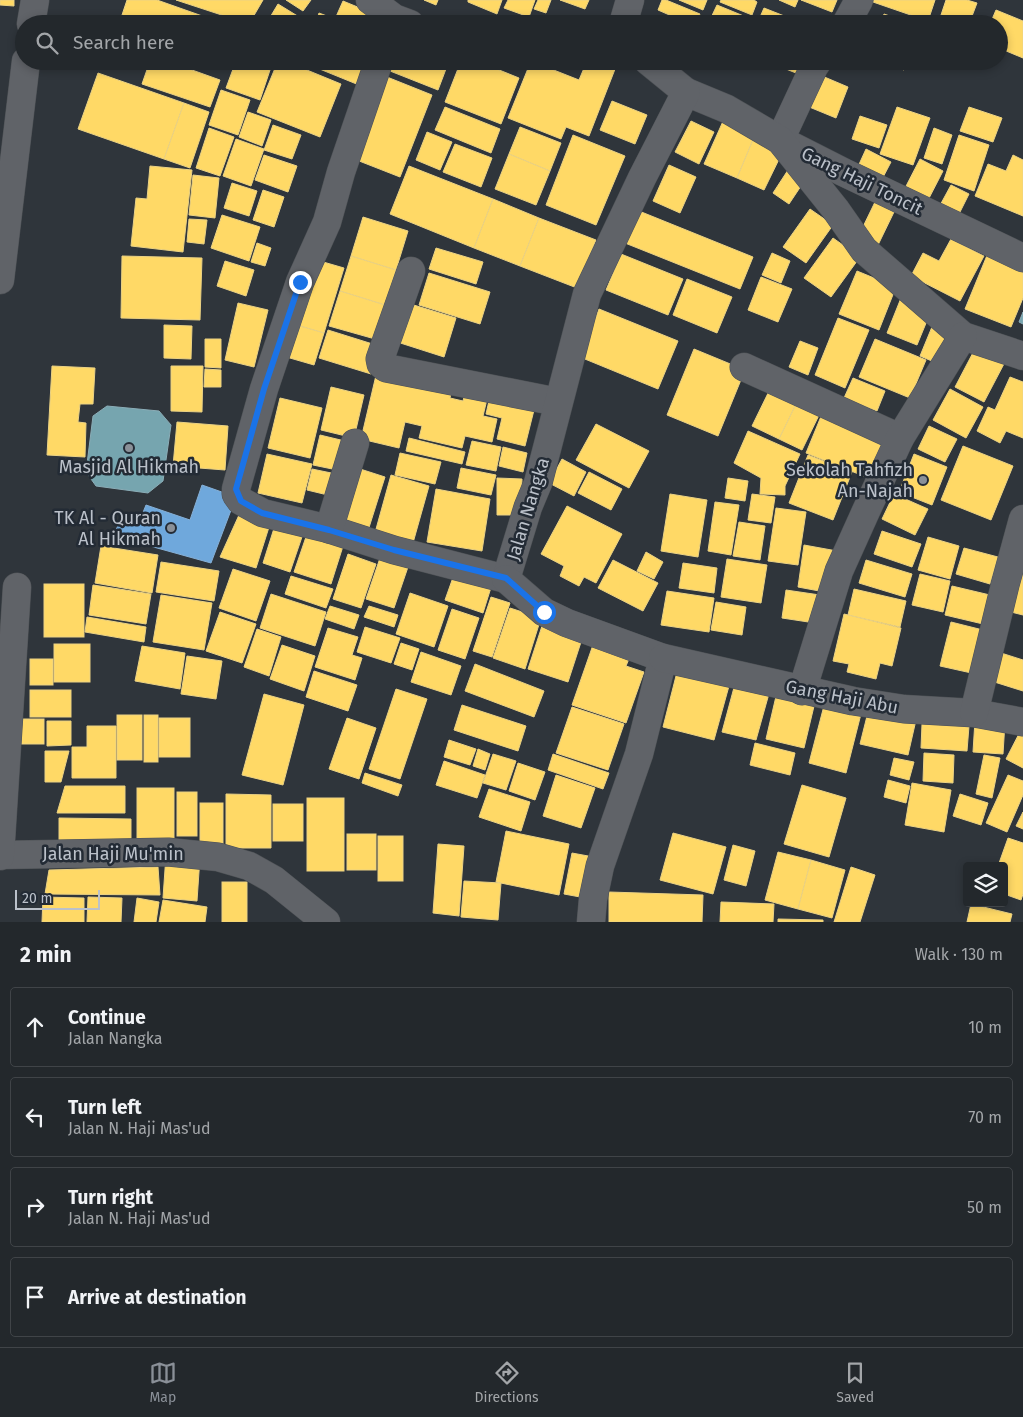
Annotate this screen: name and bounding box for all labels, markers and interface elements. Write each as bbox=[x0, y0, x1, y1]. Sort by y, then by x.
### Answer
search box bbox=[15, 15, 1008, 70]
icon: search bbox=[33, 29, 61, 57]
text: Search here bbox=[73, 31, 174, 54]
street label: Gang Haji Toncit bbox=[798, 142, 927, 220]
route end bbox=[289, 271, 312, 294]
marker: Masjid Al Hikmah bbox=[123, 442, 135, 454]
street label: Jalan Nangka bbox=[502, 455, 554, 563]
place label: Masjid Al Hikmah bbox=[59, 456, 199, 478]
place label: Sekolah Tahfizh An-Najah bbox=[786, 459, 913, 502]
marker: Sekolah Tahfizh An-Najah bbox=[917, 474, 929, 486]
place label: TK Al - Quran Al Hikmah bbox=[54, 507, 161, 550]
marker: TK Al - Quran Al Hikmah bbox=[165, 522, 177, 534]
route start bbox=[533, 601, 556, 624]
street label: Gang Haji Abu bbox=[784, 675, 900, 719]
street label: Jalan Haji Mu'min bbox=[42, 843, 184, 865]
map controls bbox=[963, 862, 1008, 907]
button: layers bbox=[963, 862, 1008, 907]
scale bar bbox=[15, 887, 100, 910]
text: 20 m bbox=[22, 890, 52, 907]
text: 2 min bbox=[20, 942, 72, 968]
text: Walk · 130 m bbox=[915, 945, 1003, 964]
text: Continue bbox=[68, 1006, 146, 1029]
icon: ahead bbox=[21, 1013, 49, 1041]
text: 10 m bbox=[968, 1018, 1002, 1037]
text: Jalan Nangka bbox=[68, 1029, 162, 1048]
text: Turn left bbox=[68, 1096, 142, 1119]
icon: left bbox=[21, 1103, 49, 1131]
text: 70 m bbox=[968, 1108, 1002, 1127]
text: Jalan N. Haji Mas'ud bbox=[68, 1119, 211, 1138]
text: Turn right bbox=[68, 1186, 153, 1209]
icon: right bbox=[21, 1193, 49, 1221]
text: 50 m bbox=[967, 1198, 1002, 1217]
text: Jalan N. Haji Mas'ud bbox=[68, 1209, 211, 1228]
icon: arrive bbox=[21, 1283, 49, 1311]
text: Arrive at destination bbox=[68, 1286, 247, 1309]
tab: Map bbox=[149, 1359, 177, 1406]
tab: Directions bbox=[474, 1359, 539, 1406]
tab: Saved bbox=[836, 1359, 874, 1406]

